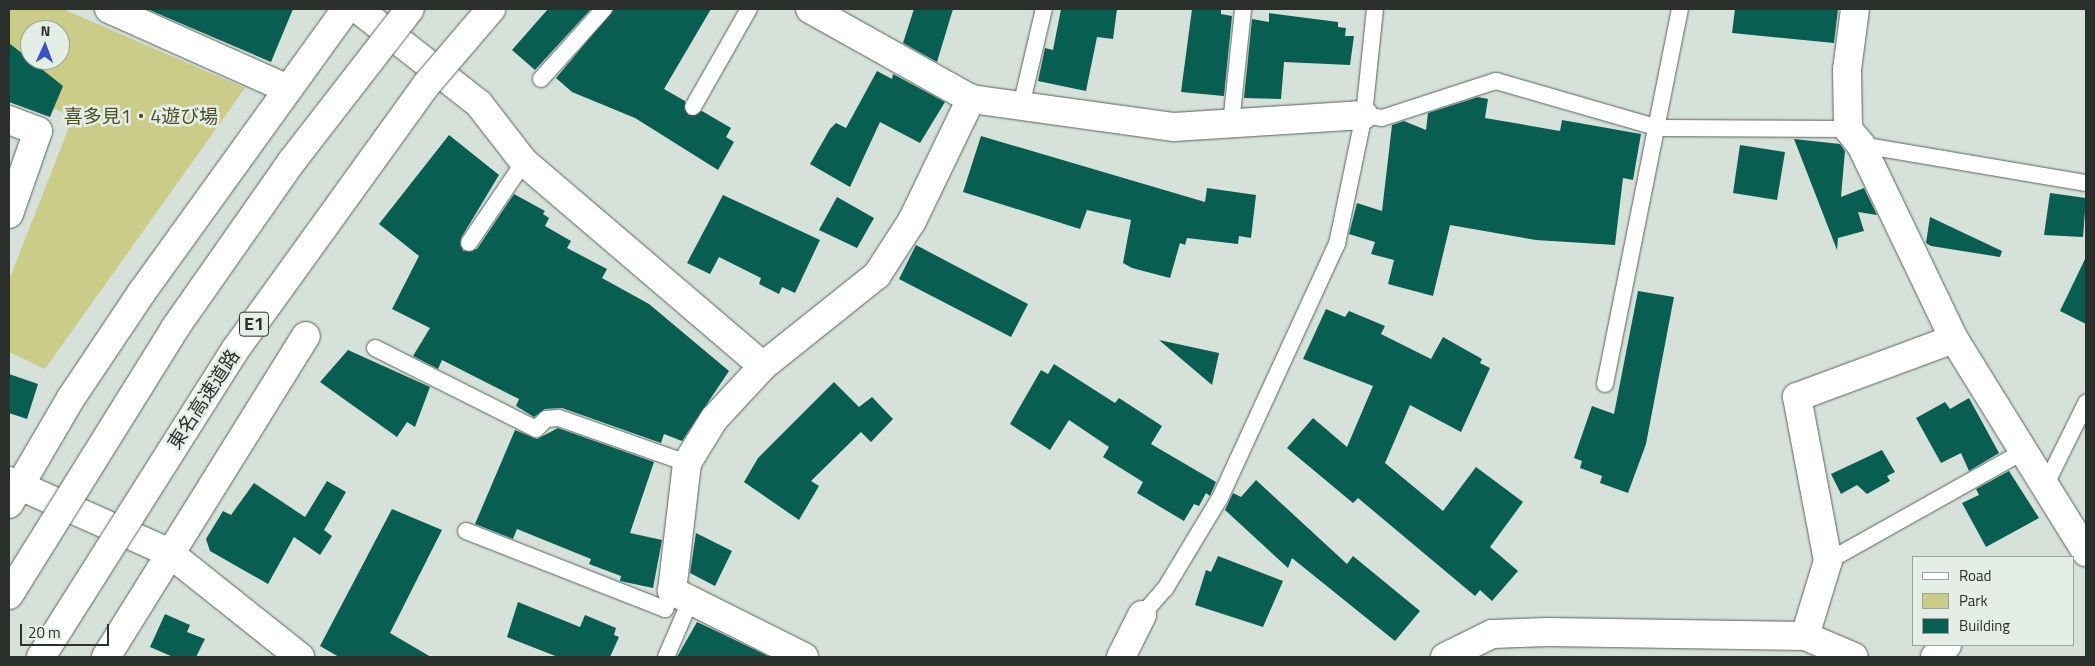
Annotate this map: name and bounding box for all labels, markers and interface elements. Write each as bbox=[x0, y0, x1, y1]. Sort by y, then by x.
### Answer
north arrow bbox=[20, 20, 70, 70]
text: N bbox=[40, 20, 51, 41]
park label: 喜多見1・4遊び場 bbox=[64, 105, 218, 127]
road number: E1 bbox=[238, 308, 270, 339]
street label: 東名高速道路 bbox=[162, 345, 244, 453]
legend bbox=[1912, 556, 2075, 646]
text: Road bbox=[1959, 564, 1991, 587]
text: Park bbox=[1959, 589, 1988, 612]
scale bar bbox=[22, 614, 111, 646]
text: Building bbox=[1959, 614, 2010, 637]
text: 20 m bbox=[28, 621, 61, 644]

